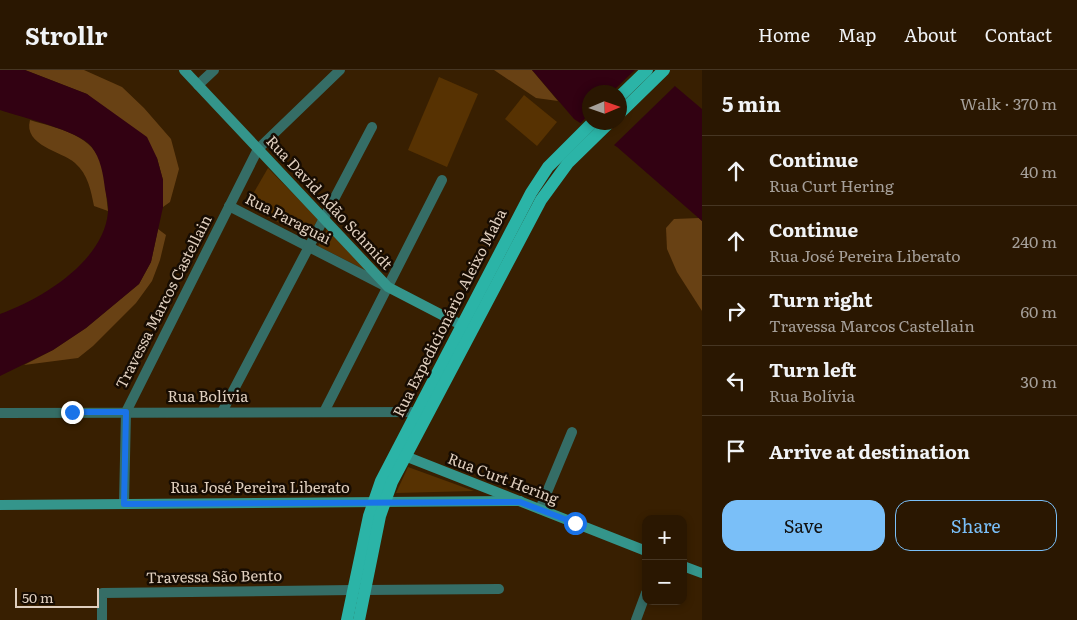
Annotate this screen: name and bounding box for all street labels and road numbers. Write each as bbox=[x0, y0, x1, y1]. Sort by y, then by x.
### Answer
street label: Rua David Adão Schmidt bbox=[262, 130, 399, 274]
street label: Rua Paraguai bbox=[242, 186, 336, 249]
street label: Rua Expedicionário Aleixo Maba bbox=[386, 203, 512, 421]
street label: Travessa Marcos Castellain bbox=[109, 210, 217, 392]
street label: Rua Bolívia bbox=[168, 384, 249, 407]
street label: Rua Curt Hering bbox=[445, 446, 563, 510]
street label: Rua José Pereira Liberato bbox=[170, 475, 350, 498]
street label: Travessa São Bento bbox=[146, 563, 283, 588]

